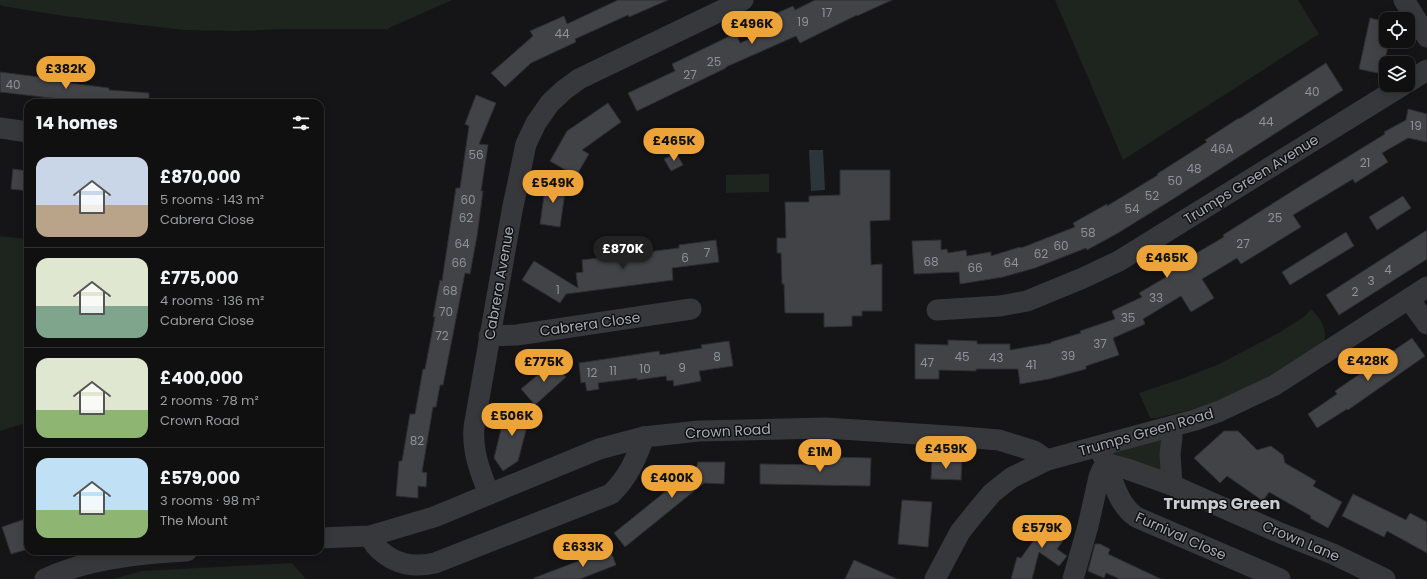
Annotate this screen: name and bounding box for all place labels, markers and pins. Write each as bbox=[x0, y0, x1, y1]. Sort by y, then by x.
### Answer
pin: £496K bbox=[724, 11, 780, 45]
pin: £382K bbox=[38, 56, 94, 90]
pin: £465K bbox=[646, 128, 702, 162]
pin: £549K bbox=[525, 170, 581, 204]
pin: £870K bbox=[595, 236, 651, 270]
pin: £465K bbox=[1139, 245, 1195, 279]
pin: £428K bbox=[1340, 348, 1396, 382]
pin: £775K bbox=[516, 349, 572, 383]
pin: £506K bbox=[484, 403, 540, 437]
pin: £459K bbox=[918, 436, 974, 470]
pin: £1M bbox=[801, 439, 839, 473]
pin: £400K bbox=[644, 465, 700, 499]
pin: £579K bbox=[1014, 515, 1070, 549]
pin: £633K bbox=[555, 534, 611, 568]

